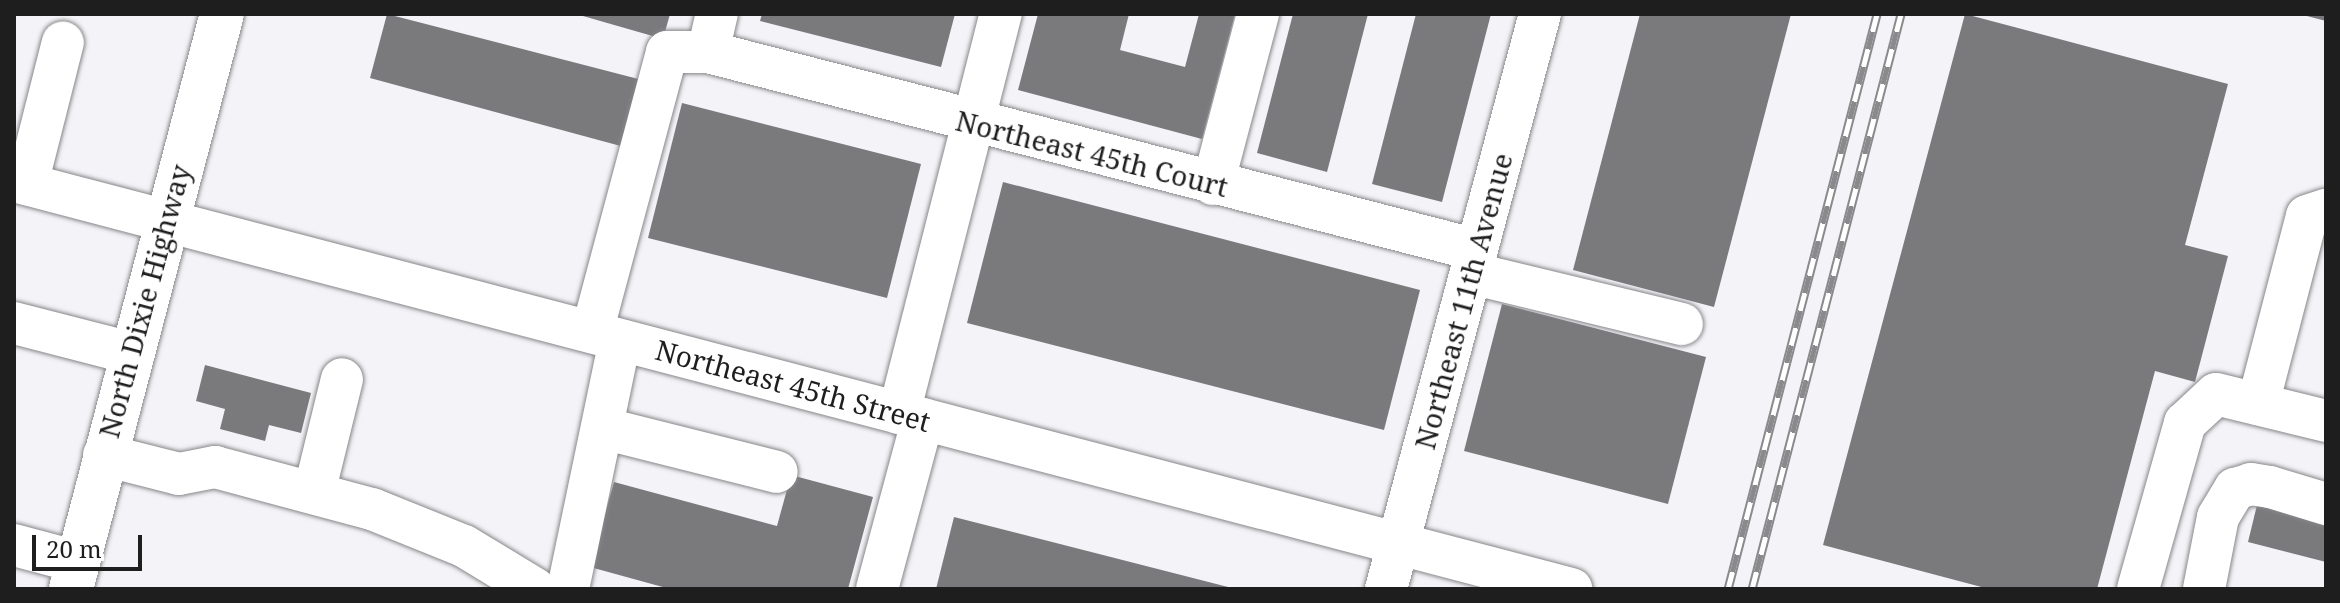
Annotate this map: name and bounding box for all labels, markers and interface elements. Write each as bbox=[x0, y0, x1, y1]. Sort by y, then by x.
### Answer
street label: Northeast 45th Court bbox=[952, 103, 1232, 203]
street label: Northeast 11th Avenue bbox=[1407, 149, 1519, 453]
street label: North Dixie Highway bbox=[91, 161, 197, 441]
street label: Northeast 45th Street bbox=[652, 332, 934, 438]
scale bar bbox=[36, 519, 146, 569]
text: 20 m bbox=[46, 532, 102, 565]

